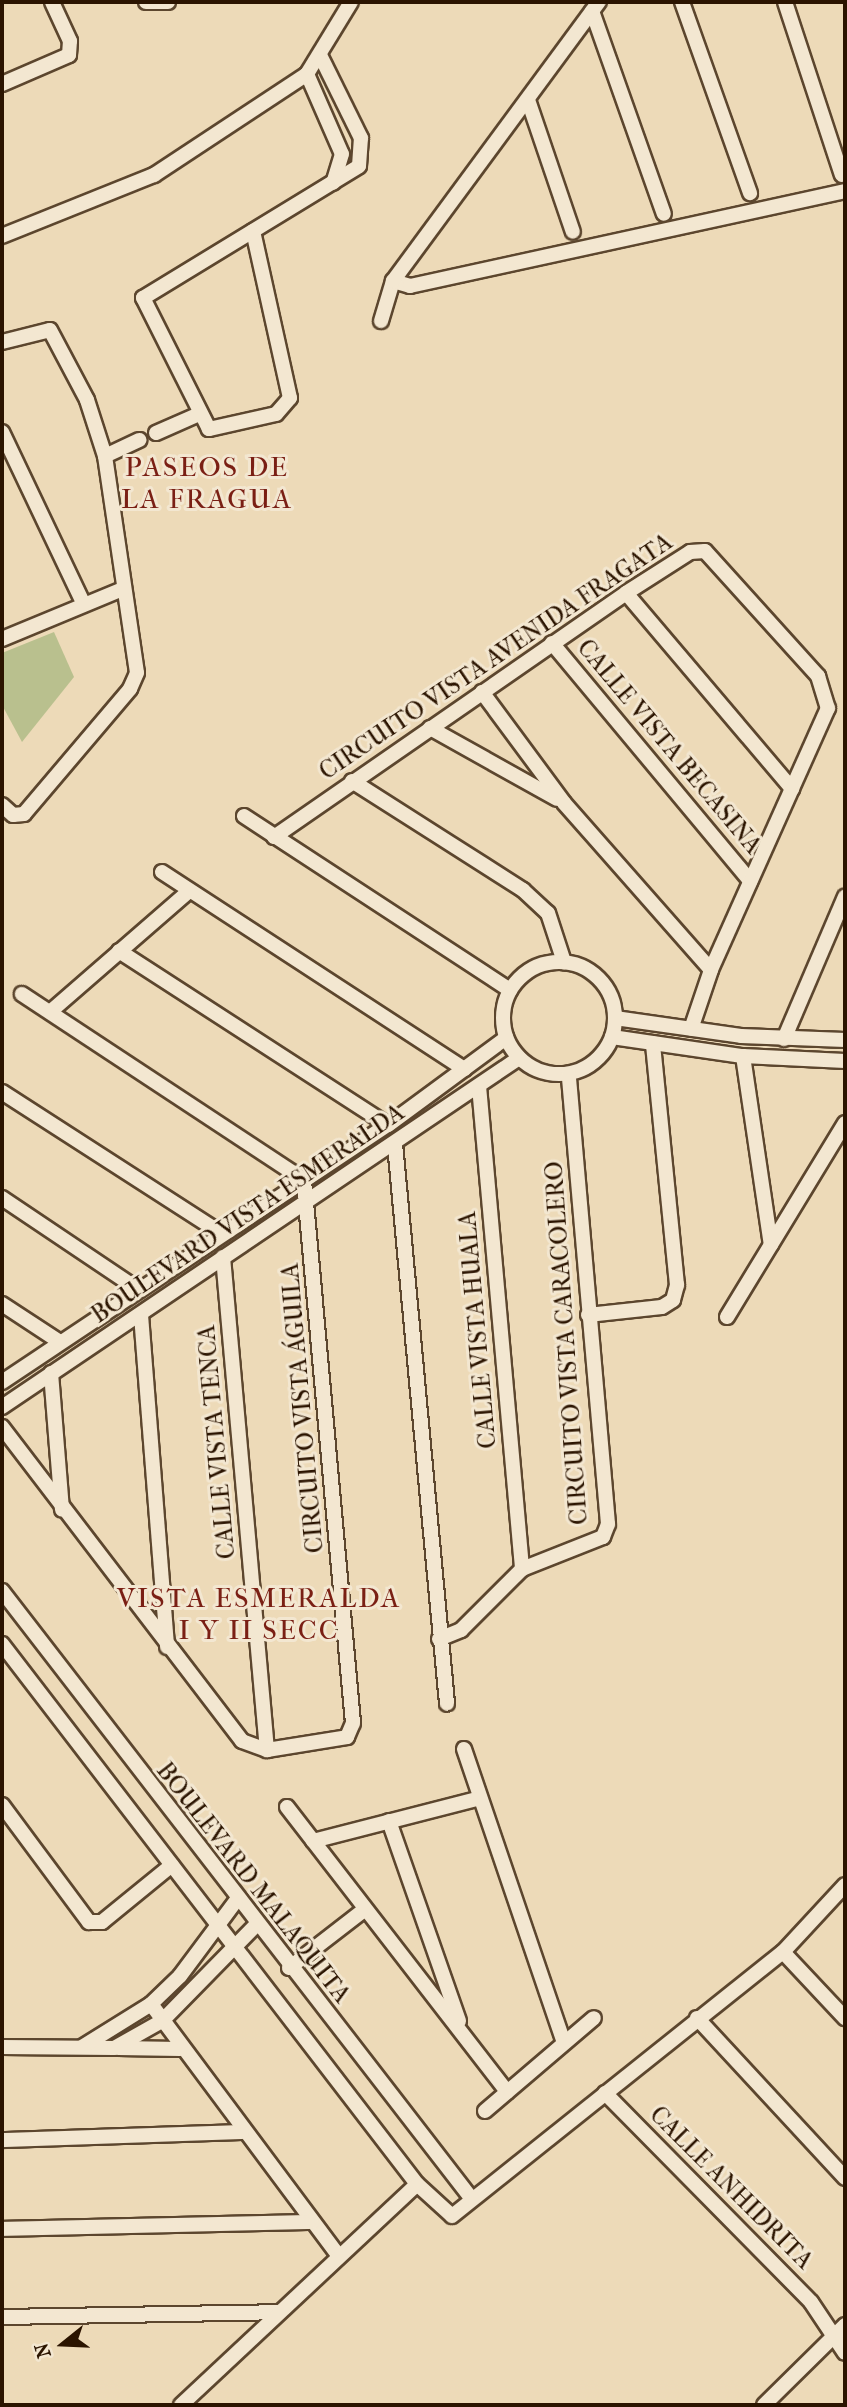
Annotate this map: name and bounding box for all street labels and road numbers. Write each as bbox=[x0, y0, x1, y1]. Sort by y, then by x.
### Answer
street label: CIRCUITO VISTA AVENIDA FRAGATA bbox=[314, 528, 678, 786]
street label: CALLE VISTA BECASINA bbox=[571, 634, 767, 860]
street label: BOULEVARD VISTA ESMERALDA bbox=[86, 1098, 410, 1330]
street label: CIRCUITO VISTA CARACOLERO bbox=[540, 1160, 594, 1526]
street label: CALLE VISTA HUALA bbox=[453, 1210, 503, 1450]
street label: CIRCUITO VISTA ÁGUILA bbox=[276, 1262, 330, 1554]
street label: CALLE VISTA TENCA bbox=[192, 1324, 242, 1560]
street label: BOULEVARD MALAQUITA bbox=[150, 1757, 356, 2009]
street label: CALLE ANHIDRITA bbox=[644, 2101, 818, 2275]

